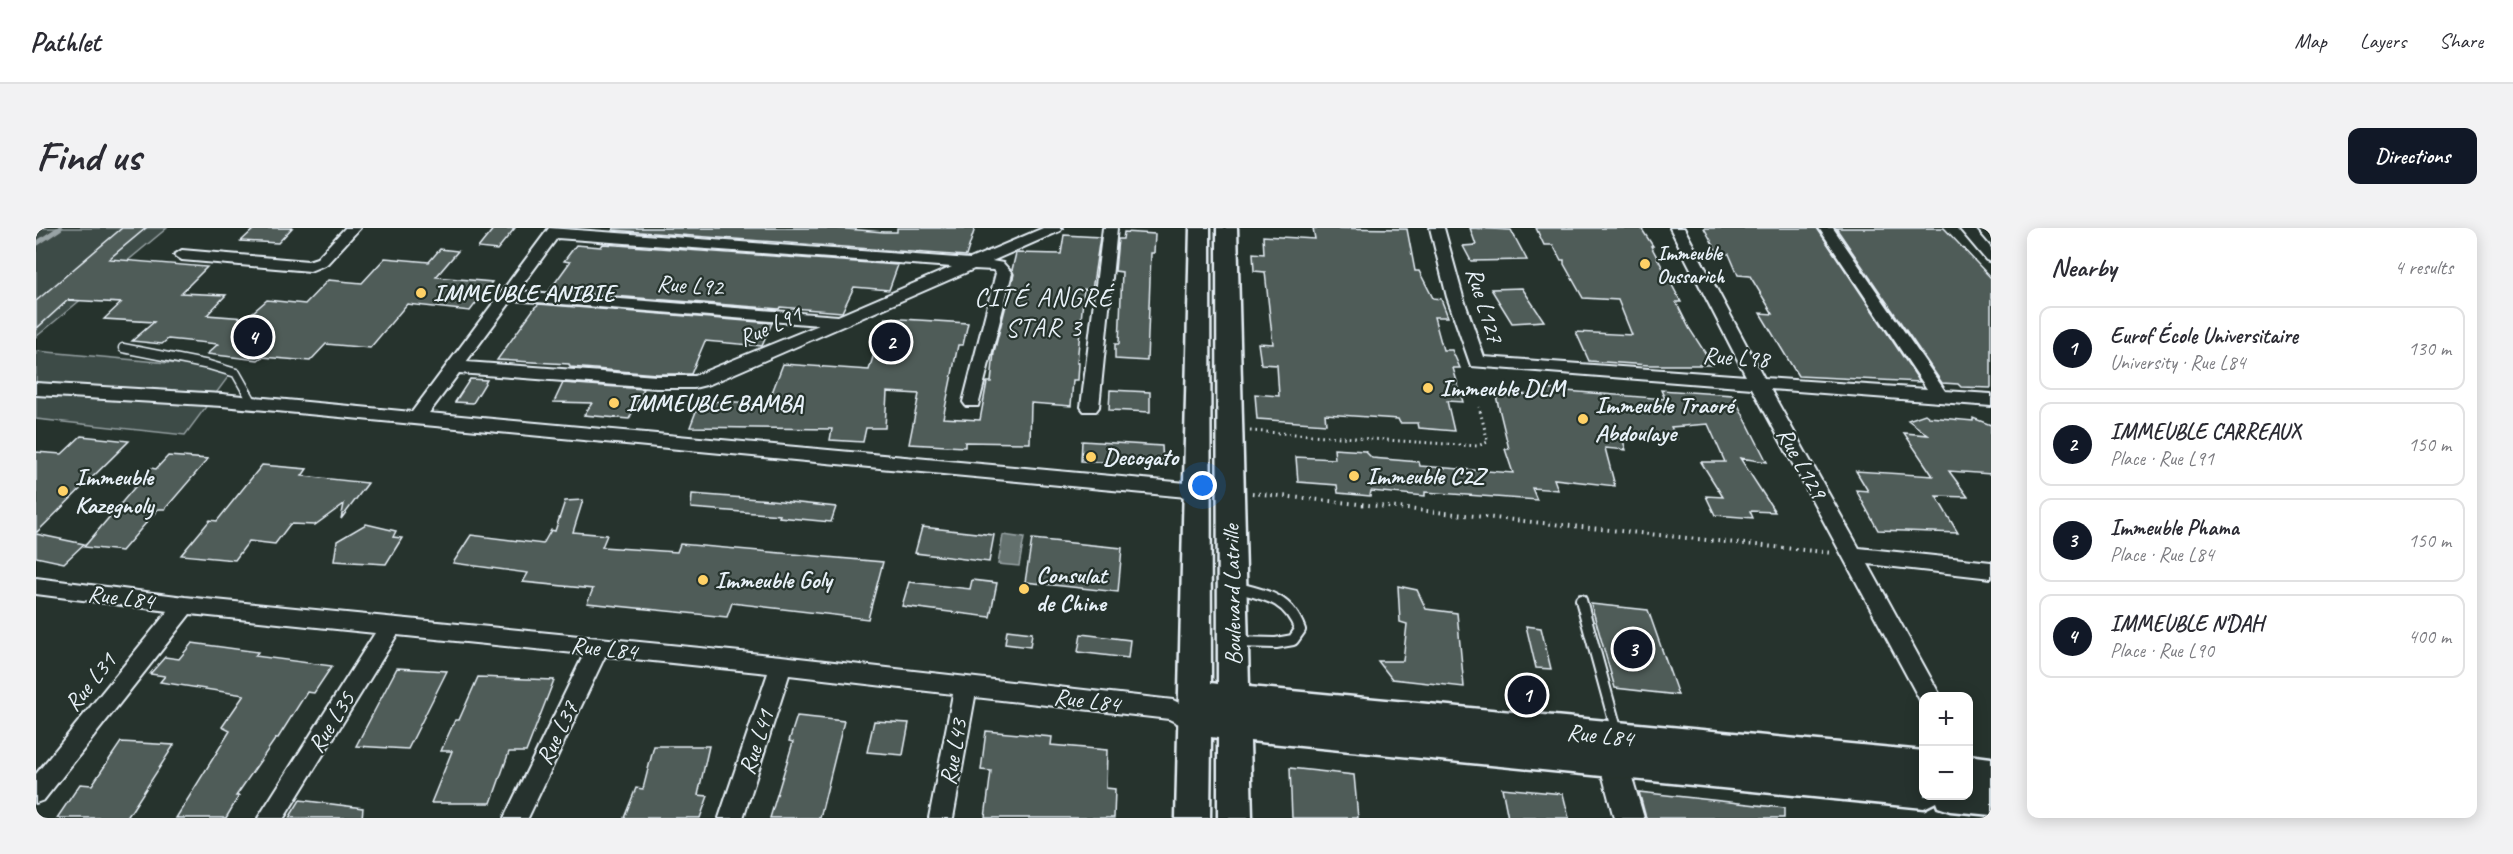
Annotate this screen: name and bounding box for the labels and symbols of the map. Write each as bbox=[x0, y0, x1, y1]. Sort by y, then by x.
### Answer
place label: Immeuble Oussarich bbox=[1657, 241, 1725, 289]
marker: Immeuble Oussarich bbox=[1638, 257, 1652, 271]
street label: Rue L127 bbox=[1459, 264, 1511, 347]
street label: Rue L92 bbox=[656, 268, 726, 302]
place label: IMMEUBLE ANIBIE bbox=[433, 278, 619, 308]
district label: CITÉ ANGRÉ STAR 3 bbox=[974, 281, 1115, 344]
marker: IMMEUBLE ANIBIE bbox=[414, 286, 428, 300]
street label: Rue L91 bbox=[734, 298, 808, 353]
pin: 4 bbox=[234, 314, 272, 360]
pin: 2 bbox=[872, 320, 910, 364]
street label: Rue L98 bbox=[1702, 340, 1772, 374]
place label: Immeuble DLM bbox=[1440, 373, 1567, 403]
marker: Immeuble DLM bbox=[1421, 381, 1435, 395]
place label: IMMEUBLE BAMBA bbox=[626, 388, 805, 418]
place label: Immeuble Traoré Abdoulaye bbox=[1595, 390, 1737, 448]
marker: IMMEUBLE BAMBA bbox=[607, 396, 621, 410]
marker: Immeuble Traoré Abdoulaye bbox=[1576, 412, 1590, 426]
street label: Rue L129 bbox=[1770, 422, 1835, 506]
place label: Decogato bbox=[1103, 442, 1181, 472]
marker: Decogato bbox=[1084, 450, 1098, 464]
place label: Immeuble C2Z bbox=[1366, 461, 1489, 491]
place label: Immeuble Kazegnoly bbox=[75, 462, 155, 520]
marker: Immeuble C2Z bbox=[1347, 469, 1361, 483]
your location bbox=[1188, 471, 1217, 500]
marker: Immeuble Kazegnoly bbox=[56, 484, 70, 498]
street label: Boulevard Latrille bbox=[1216, 522, 1248, 666]
place label: Consulat de Chine bbox=[1036, 560, 1110, 618]
place label: Immeuble Goly bbox=[715, 565, 835, 595]
marker: Immeuble Goly bbox=[696, 573, 710, 587]
street label: Rue L84 bbox=[86, 578, 158, 616]
marker: Consulat de Chine bbox=[1017, 582, 1031, 596]
pin: 3 bbox=[1614, 626, 1652, 672]
street label: Rue L84 bbox=[569, 630, 641, 667]
street label: Rue L31 bbox=[57, 646, 123, 717]
pin: 1 bbox=[1508, 672, 1546, 718]
street label: Rue L84 bbox=[1052, 681, 1124, 719]
street label: Rue L35 bbox=[301, 685, 362, 758]
street label: Rue L37 bbox=[529, 695, 586, 769]
street label: Rue L41 bbox=[731, 705, 781, 778]
street label: Rue L43 bbox=[932, 714, 974, 787]
street label: Rue L84 bbox=[1565, 717, 1637, 754]

